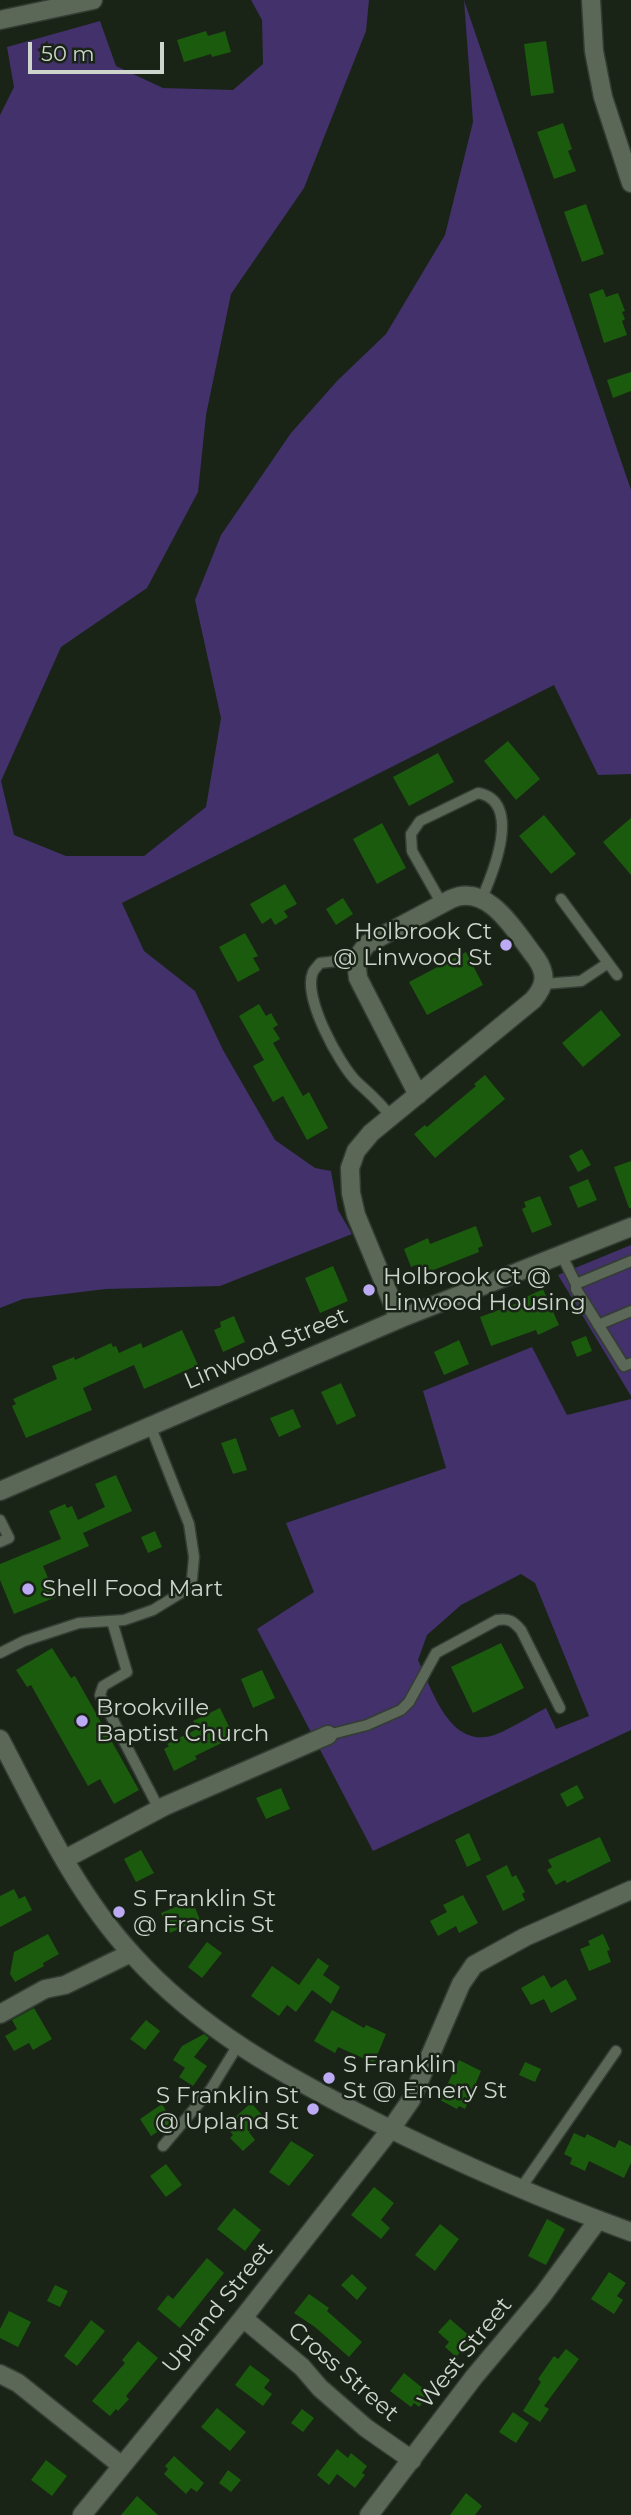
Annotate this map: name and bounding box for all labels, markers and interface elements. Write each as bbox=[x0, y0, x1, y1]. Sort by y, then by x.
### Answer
scale bar bbox=[32, 28, 168, 72]
text: 50 m bbox=[41, 41, 95, 66]
place label: Holbrook Ct @ Linwood St bbox=[333, 918, 492, 972]
marker: Holbrook Ct @ Linwood St bbox=[498, 937, 514, 953]
place label: Holbrook Ct @ Linwood Housing bbox=[383, 1263, 586, 1317]
marker: Holbrook Ct @ Linwood Housing bbox=[361, 1282, 377, 1298]
street label: Linwood Street bbox=[180, 1302, 352, 1396]
place label: Shell Food Mart bbox=[42, 1575, 223, 1603]
marker: Shell Food Mart bbox=[20, 1581, 36, 1597]
place label: Brookville Baptist Church bbox=[96, 1694, 269, 1748]
marker: Brookville Baptist Church bbox=[74, 1713, 90, 1729]
place label: S Franklin St @ Francis St bbox=[133, 1885, 276, 1939]
marker: S Franklin St @ Francis St bbox=[111, 1904, 127, 1920]
place label: S Franklin St @ Emery St bbox=[343, 2051, 507, 2105]
marker: S Franklin St @ Emery St bbox=[321, 2070, 337, 2086]
place label: S Franklin St @ Upland St bbox=[155, 2082, 299, 2136]
marker: S Franklin St @ Upland St bbox=[305, 2101, 321, 2117]
street label: Upland Street bbox=[157, 2237, 279, 2379]
street label: West Street bbox=[412, 2292, 518, 2414]
street label: Cross Street bbox=[282, 2316, 404, 2428]

